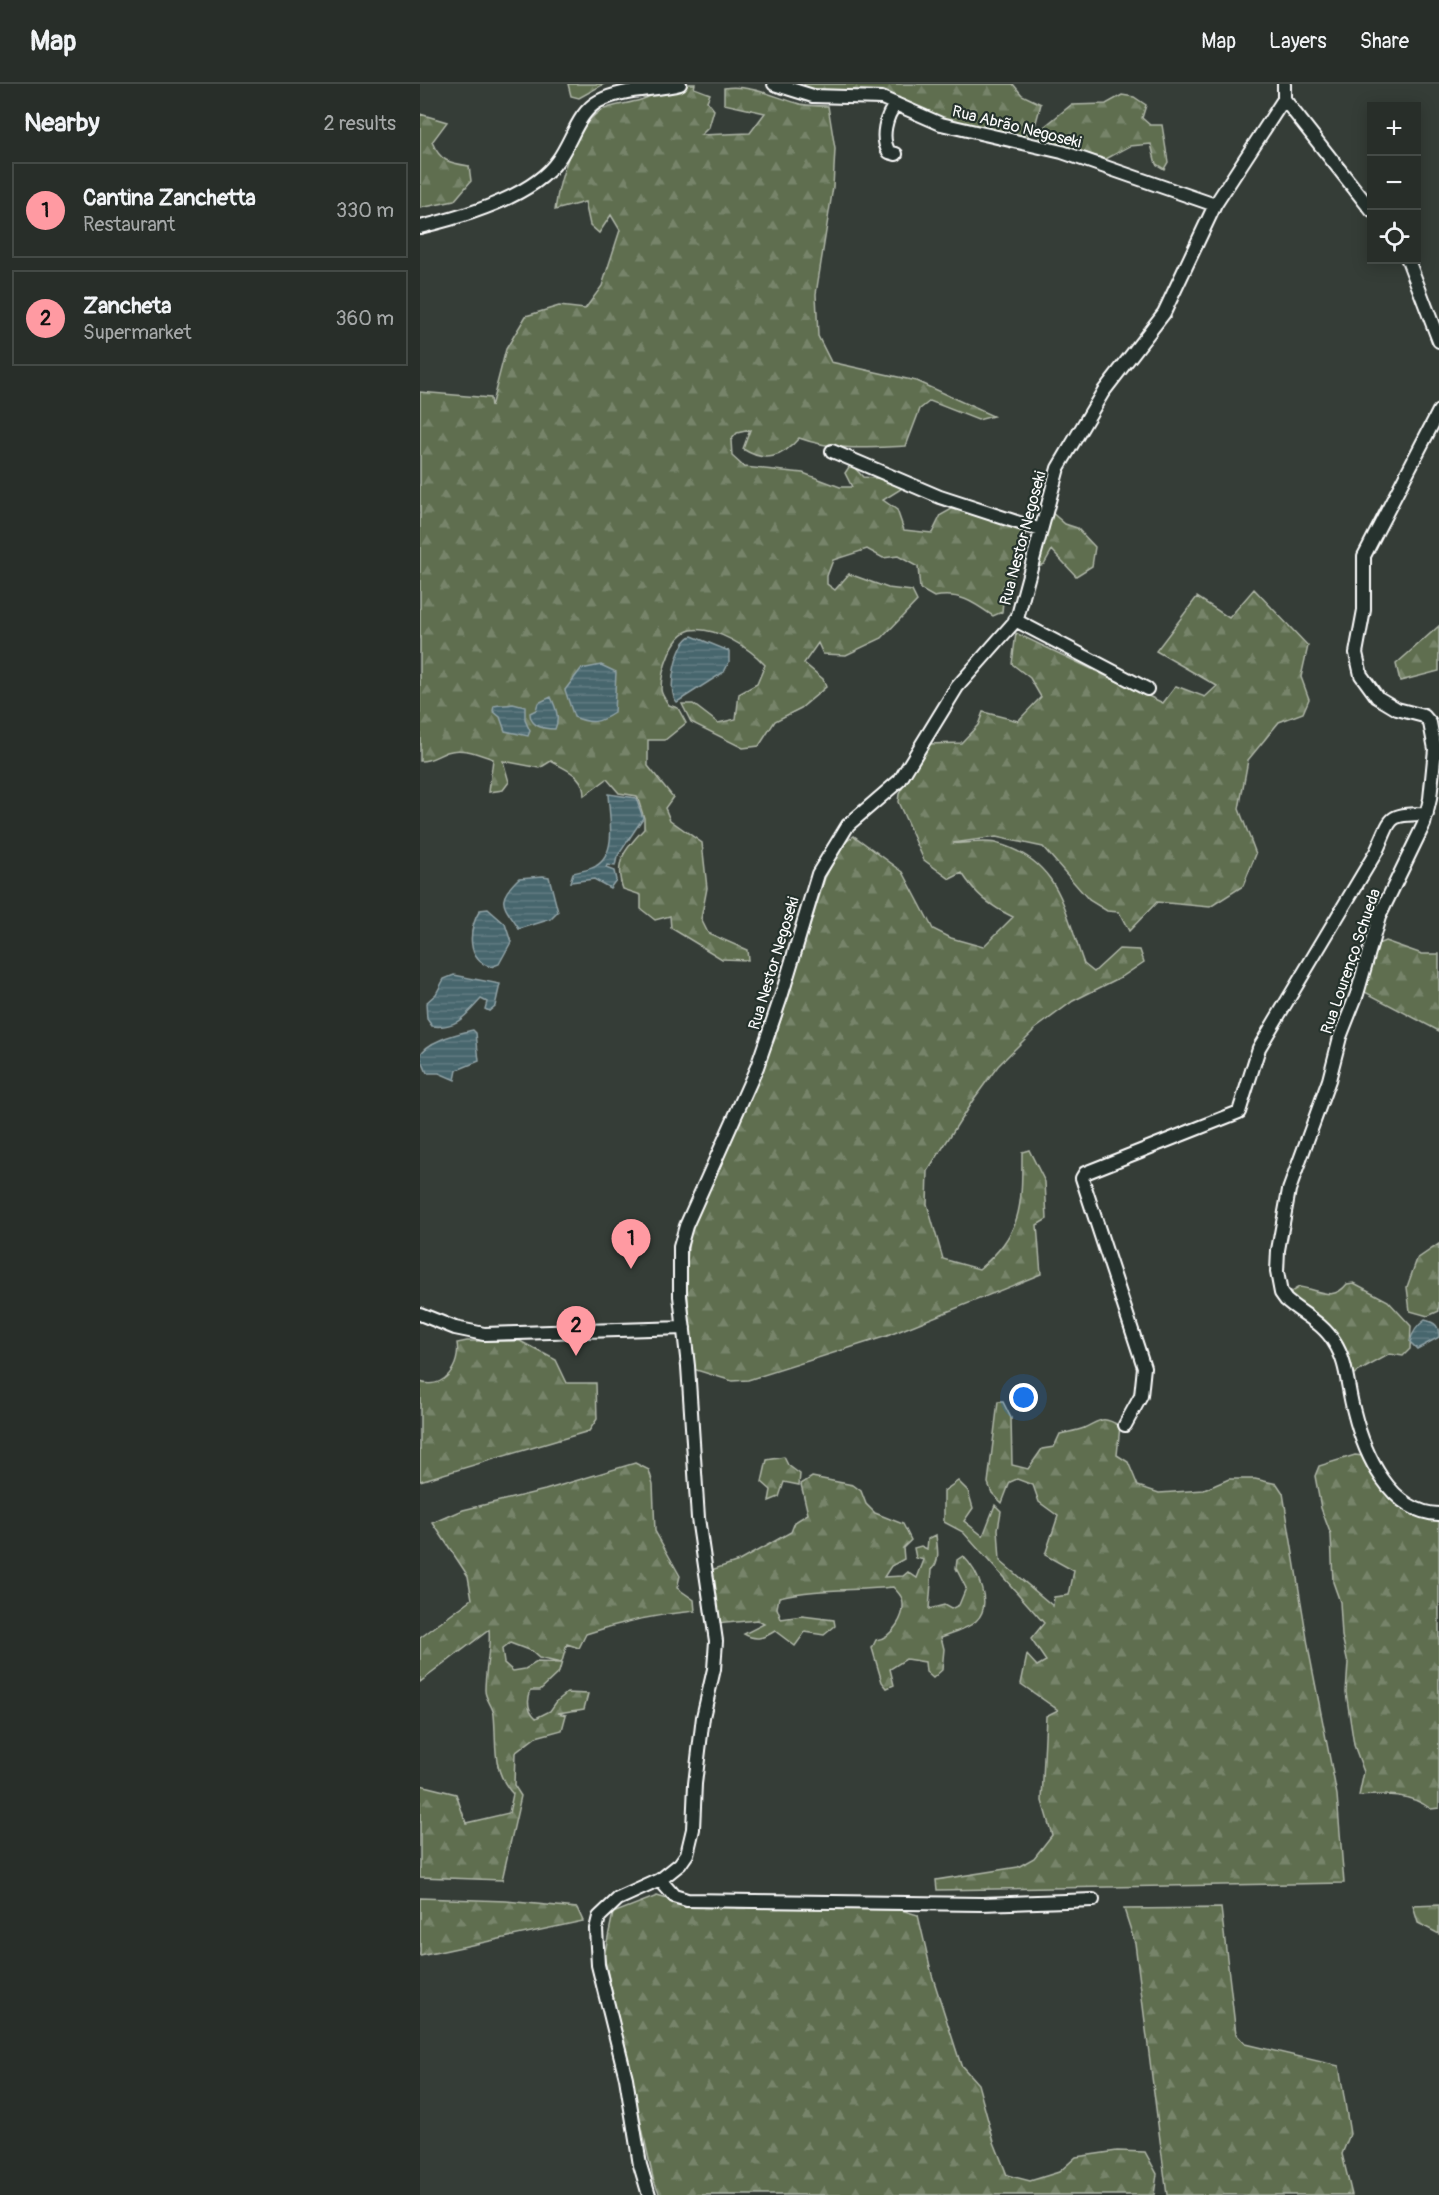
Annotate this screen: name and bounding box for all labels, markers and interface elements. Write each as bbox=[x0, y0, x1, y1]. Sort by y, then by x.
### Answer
text: Map bbox=[30, 24, 76, 59]
text: Map bbox=[1201, 28, 1236, 55]
text: Layers bbox=[1269, 28, 1327, 55]
text: Share bbox=[1360, 28, 1409, 55]
street label: Rua Abrão Negoseki bbox=[950, 101, 1084, 153]
map controls bbox=[1367, 102, 1421, 264]
button: + bbox=[1367, 102, 1421, 156]
text: Nearby bbox=[24, 107, 100, 139]
text: 2 results bbox=[324, 111, 396, 136]
button: − bbox=[1367, 156, 1421, 210]
text: Cantina Zanchetta bbox=[83, 184, 256, 212]
text: 1 bbox=[42, 198, 49, 223]
text: 330 m bbox=[336, 198, 394, 223]
button: locate bbox=[1367, 210, 1421, 264]
text: Restaurant bbox=[83, 212, 175, 237]
text: Zancheta bbox=[83, 292, 171, 320]
text: 2 bbox=[40, 306, 51, 331]
text: 360 m bbox=[335, 306, 394, 331]
text: Supermarket bbox=[83, 320, 192, 345]
street label: Rua Nestor Negoseki bbox=[995, 469, 1051, 608]
street label: Rua Lourenço Schueda bbox=[1317, 886, 1385, 1037]
street label: Rua Nestor Negoseki bbox=[744, 894, 804, 1032]
pin: 1 bbox=[612, 1220, 650, 1269]
pin: 2 bbox=[556, 1306, 596, 1356]
your location bbox=[1009, 1383, 1038, 1412]

